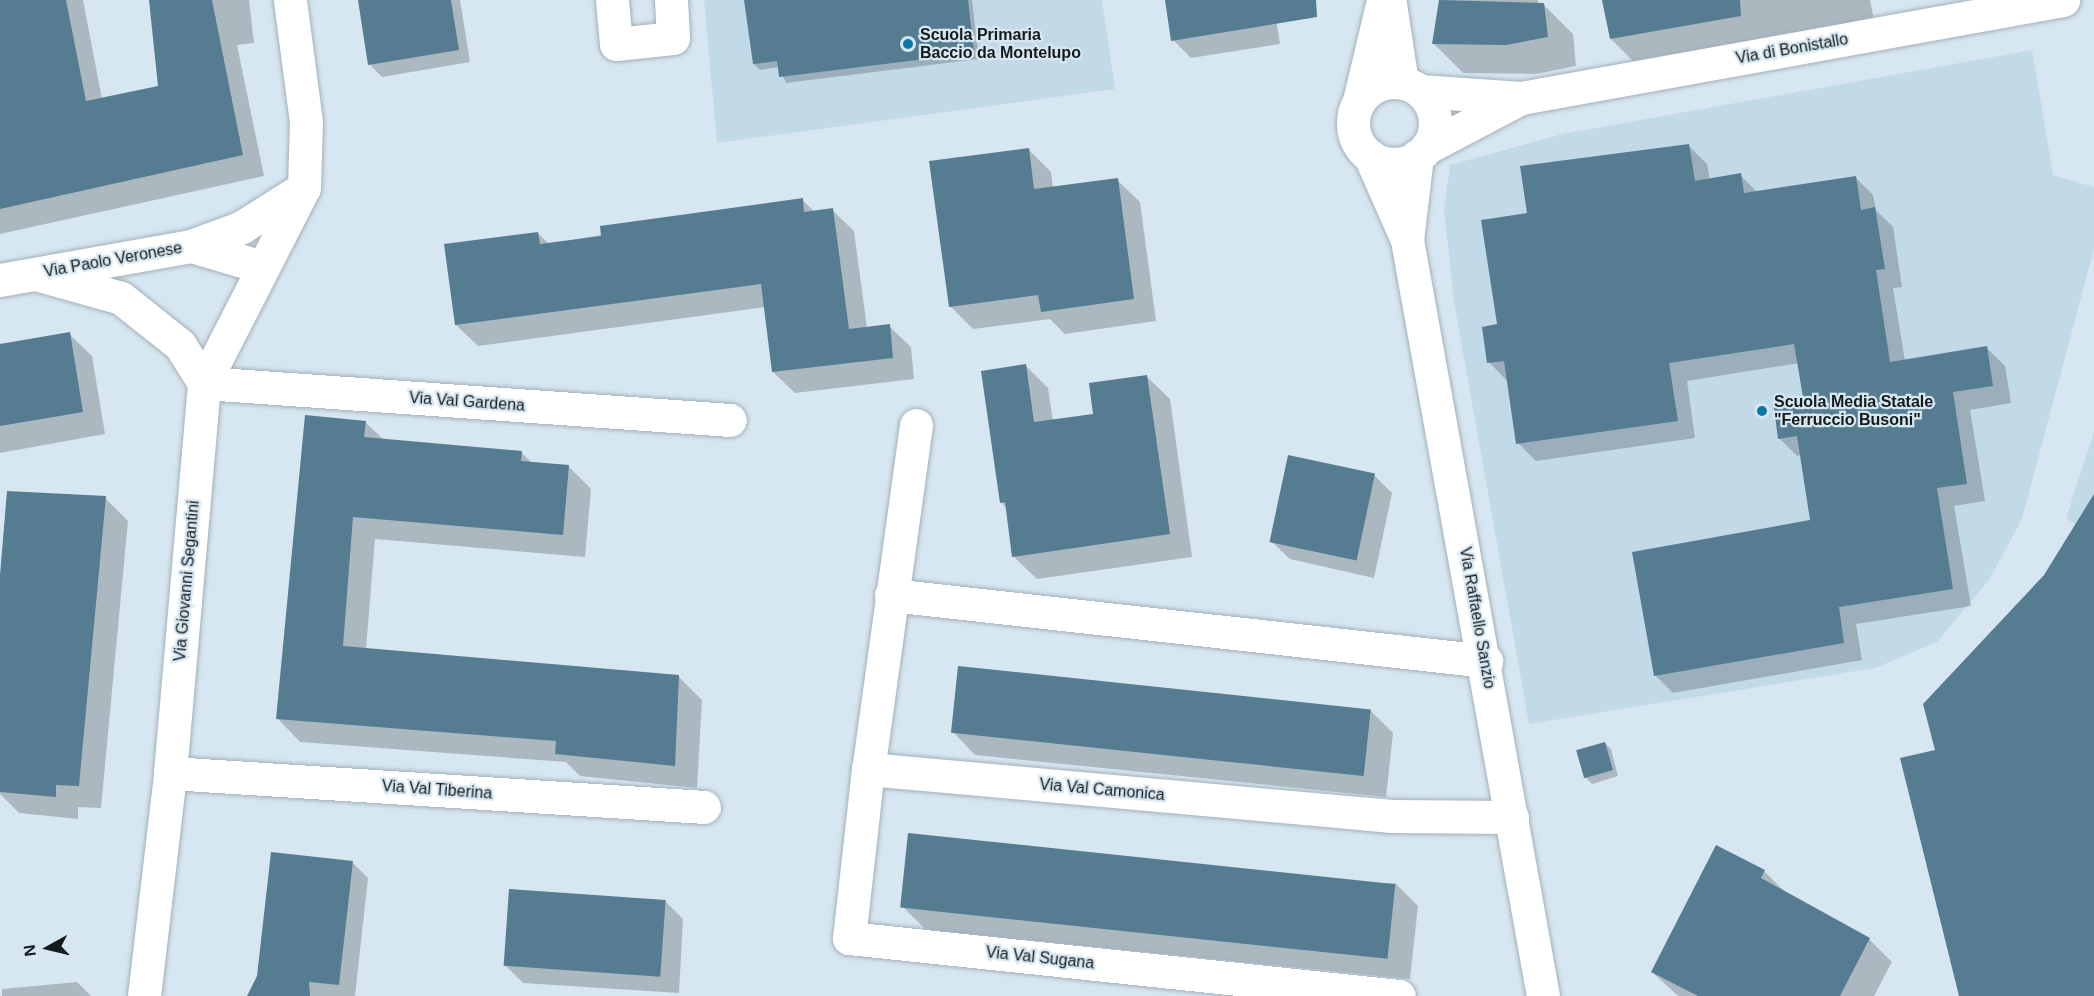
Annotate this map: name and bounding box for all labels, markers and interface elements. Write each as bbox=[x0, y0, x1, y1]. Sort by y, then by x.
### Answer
place label: Scuola Primaria Baccio da Montelupo bbox=[920, 25, 1081, 63]
street label: Via di Bonistallo bbox=[1734, 30, 1850, 68]
marker: Scuola Primaria Baccio da Montelupo bbox=[901, 37, 915, 51]
street label: Via Paolo Veronese bbox=[42, 238, 184, 282]
street label: Via Val Gardena bbox=[409, 388, 525, 416]
place label: Scuola Media Statale "Ferruccio Busoni" bbox=[1774, 392, 1933, 430]
marker: Scuola Media Statale "Ferruccio Busoni" bbox=[1755, 404, 1769, 418]
street label: Via Giovanni Segantini bbox=[170, 500, 204, 662]
street label: Via Raffaello Sanzio bbox=[1455, 546, 1499, 690]
street label: Via Val Camonica bbox=[1039, 775, 1165, 805]
street label: Via Val Tiberina bbox=[381, 777, 493, 803]
north arrow bbox=[18, 918, 78, 978]
street label: Via Val Sugana bbox=[985, 943, 1095, 973]
text: N bbox=[20, 944, 39, 957]

